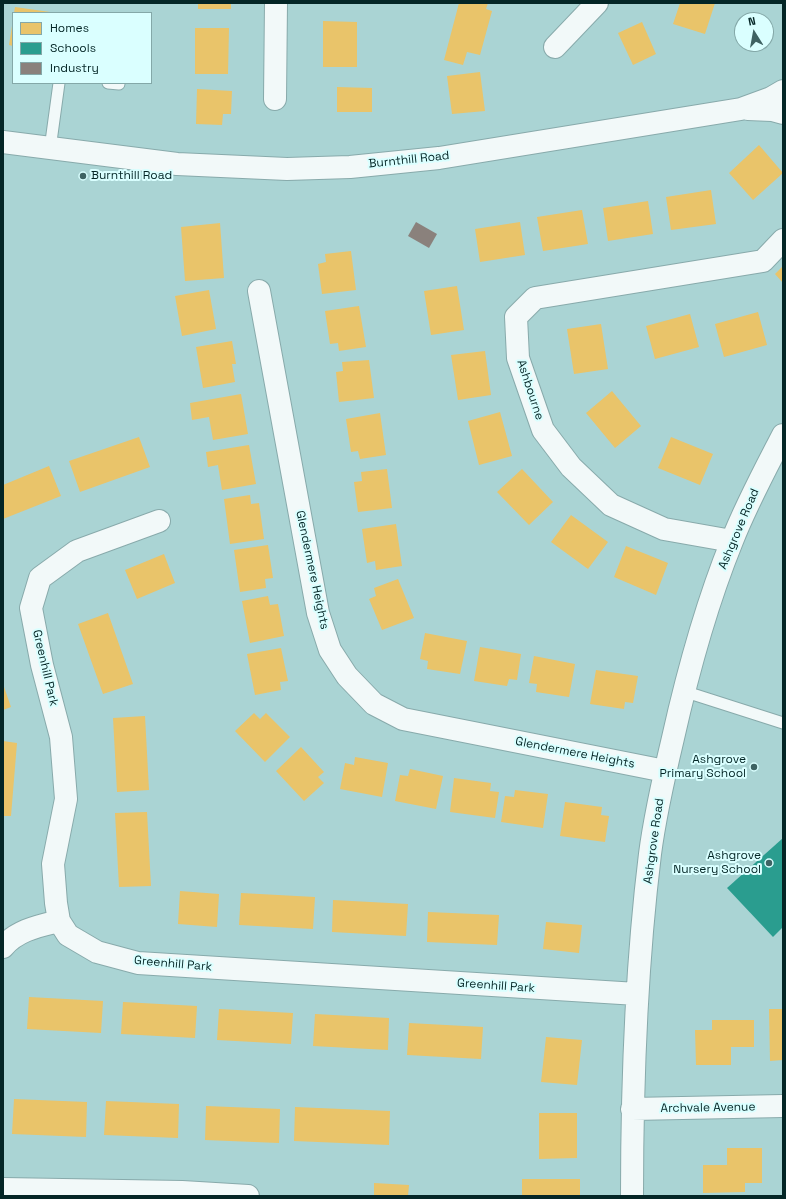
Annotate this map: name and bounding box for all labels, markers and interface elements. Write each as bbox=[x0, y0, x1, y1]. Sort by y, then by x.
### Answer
legend bbox=[12, 12, 152, 84]
north arrow bbox=[734, 12, 774, 52]
text: N bbox=[747, 14, 757, 29]
text: Homes bbox=[50, 20, 89, 36]
text: Schools bbox=[50, 40, 96, 56]
text: Industry bbox=[50, 60, 99, 76]
street label: Burnthill Road bbox=[368, 149, 450, 171]
place label: Burnthill Road bbox=[91, 169, 172, 183]
marker: Burnthill Road bbox=[78, 171, 88, 181]
street label: Ashbourne bbox=[513, 358, 547, 422]
street label: Ashgrove Road bbox=[716, 486, 762, 572]
street label: Glendermere Heights bbox=[292, 509, 332, 631]
street label: Greenhill Park bbox=[29, 628, 61, 708]
street label: Glendermere Heights bbox=[514, 734, 636, 772]
place label: Ashgrove Primary School bbox=[659, 753, 746, 781]
marker: Ashgrove Primary School bbox=[749, 762, 759, 772]
street label: Ashgrove Road bbox=[641, 797, 667, 885]
place label: Ashgrove Nursery School bbox=[673, 849, 761, 877]
marker: Ashgrove Nursery School bbox=[764, 858, 774, 868]
street label: Greenhill Park bbox=[134, 953, 212, 975]
street label: Greenhill Park bbox=[457, 976, 535, 996]
street label: Archvale Avenue bbox=[660, 1100, 756, 1116]

